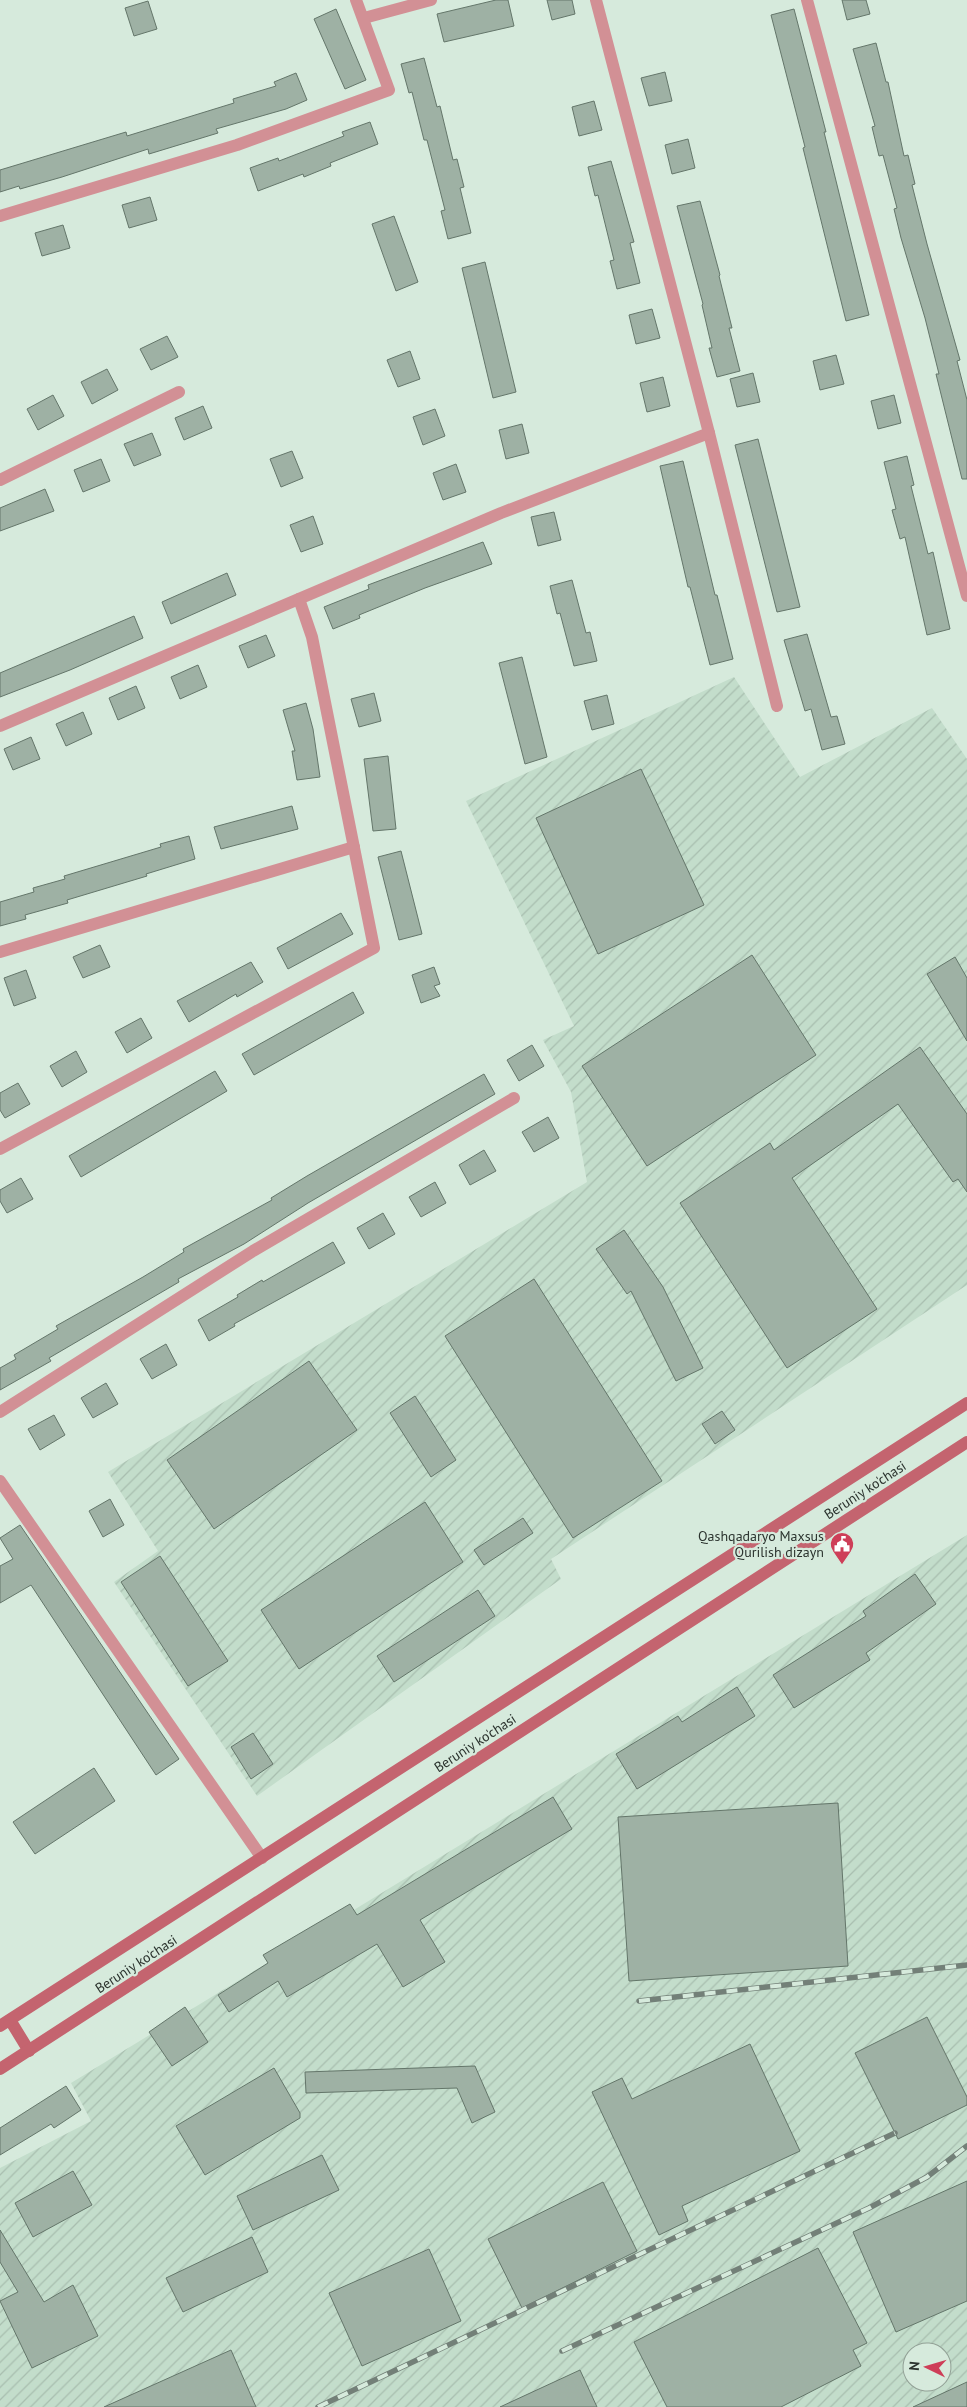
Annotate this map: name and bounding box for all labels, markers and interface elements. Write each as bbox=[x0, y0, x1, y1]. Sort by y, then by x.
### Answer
street label: Beruniy ko'chasi bbox=[821, 1457, 909, 1523]
place label: Qashqadaryo Maxsus Qurilish dizayn bbox=[698, 1527, 824, 1561]
public building icon: Qashqadaryo Maxsus Qurilish dizayn bbox=[829, 1531, 855, 1565]
street label: Beruniy ko'chasi bbox=[431, 1710, 519, 1776]
street label: Beruniy ko'chasi bbox=[92, 1931, 180, 1997]
north arrow bbox=[902, 2342, 952, 2392]
text: N bbox=[905, 2360, 923, 2371]

